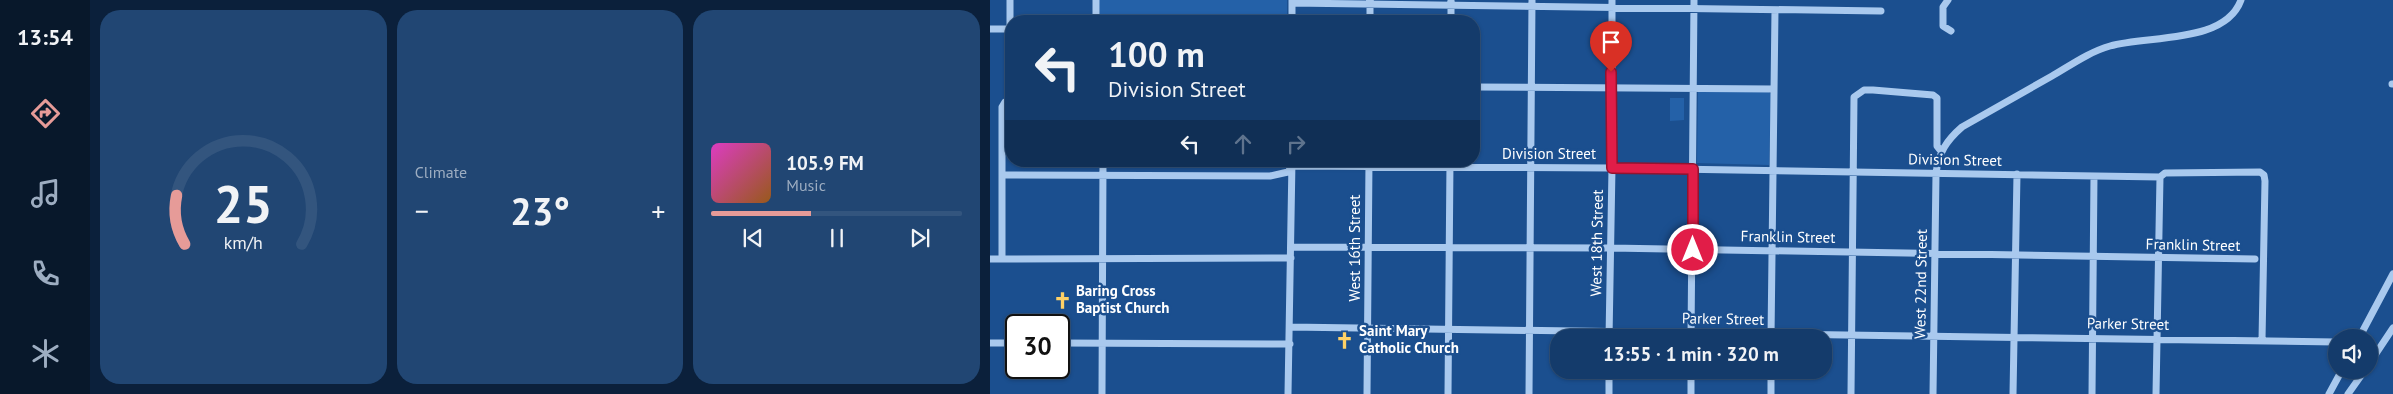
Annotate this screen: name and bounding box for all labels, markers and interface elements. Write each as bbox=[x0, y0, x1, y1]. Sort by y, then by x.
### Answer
pin bbox=[1590, 21, 1632, 72]
text: 13:54 bbox=[17, 23, 73, 51]
icon: arrive bbox=[1597, 28, 1625, 56]
text: 100 m bbox=[1108, 31, 1205, 77]
icon: left bbox=[1025, 35, 1090, 100]
text: Division Street bbox=[1108, 75, 1246, 103]
icon: directions bbox=[28, 96, 63, 131]
icon: left bbox=[1176, 130, 1204, 158]
icon: ahead bbox=[1229, 130, 1257, 158]
icon: right bbox=[1282, 130, 1310, 158]
street label: Division Street bbox=[1502, 144, 1596, 163]
street label: Division Street bbox=[1908, 149, 2002, 170]
text: 105.9 FM bbox=[786, 151, 864, 175]
text: Climate bbox=[415, 162, 467, 182]
text: 25 bbox=[214, 170, 273, 237]
text: Music bbox=[786, 175, 826, 195]
icon: music bbox=[28, 176, 63, 211]
text: 23° bbox=[510, 186, 570, 235]
street label: West 18th Street bbox=[1586, 189, 1607, 297]
text: − bbox=[415, 192, 429, 229]
text: + bbox=[651, 192, 665, 229]
street label: West 16th Street bbox=[1345, 195, 1364, 301]
position arrow bbox=[1666, 223, 1718, 275]
icon: previous bbox=[739, 224, 767, 252]
icon: pause bbox=[823, 224, 851, 252]
icon: next bbox=[906, 224, 934, 252]
street label: Franklin Street bbox=[1741, 226, 1835, 247]
street label: West 22nd Street bbox=[1910, 229, 1931, 339]
text: km/h bbox=[224, 231, 263, 254]
street label: Franklin Street bbox=[2146, 234, 2240, 255]
icon: phone bbox=[28, 256, 63, 291]
place label: Baring Cross Baptist Church bbox=[1076, 281, 1169, 317]
church icon: Baring Cross Baptist Church bbox=[1052, 290, 1072, 310]
street label: Parker Street bbox=[1682, 308, 1764, 329]
street label: Parker Street bbox=[2087, 313, 2169, 334]
speed limit sign: 30 bbox=[1005, 314, 1070, 379]
place label: Saint Mary Catholic Church bbox=[1359, 321, 1459, 357]
map controls bbox=[2328, 329, 2378, 379]
button: sound bbox=[2328, 329, 2378, 379]
church icon: Saint Mary Catholic Church bbox=[1335, 330, 1355, 350]
icon: climate bbox=[28, 336, 63, 371]
text: 13:55 · 1 min · 320 m bbox=[1603, 342, 1779, 366]

